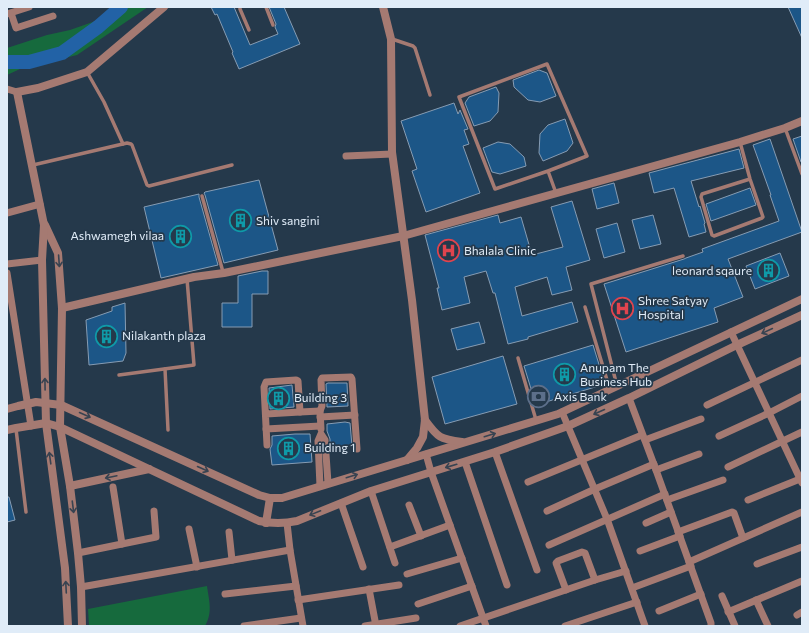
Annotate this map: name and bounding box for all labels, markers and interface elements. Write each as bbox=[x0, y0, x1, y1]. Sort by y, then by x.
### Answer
building icon: Shiv sangini bbox=[228, 208, 254, 234]
place label: Shiv sangini bbox=[256, 213, 320, 227]
building icon: Ashwamegh vilaa bbox=[167, 223, 193, 249]
place label: Ashwamegh vilaa bbox=[70, 228, 164, 242]
hospital icon: Bhalala Clinic bbox=[436, 238, 462, 264]
place label: Bhalala Clinic bbox=[464, 243, 536, 257]
one-way arrow bbox=[55, 254, 62, 267]
building icon: leonard sqaure bbox=[755, 258, 781, 284]
place label: leonard sqaure bbox=[672, 263, 752, 277]
place label: Shree Satyay Hospital bbox=[638, 293, 708, 321]
hospital icon: Shree Satyay Hospital bbox=[610, 295, 636, 321]
building icon: Nilakanth plaza bbox=[94, 323, 120, 349]
place label: Nilakanth plaza bbox=[122, 328, 206, 342]
one-way arrow bbox=[761, 328, 773, 335]
place label: Anupam The Business Hub bbox=[580, 360, 652, 388]
building icon: Anupam The Business Hub bbox=[552, 362, 578, 388]
one-way arrow bbox=[42, 378, 49, 391]
bank icon: Axis Bank bbox=[526, 384, 552, 410]
building icon: Building 3 bbox=[266, 385, 292, 411]
place label: Axis Bank bbox=[554, 389, 607, 403]
place label: Building 3 bbox=[294, 390, 347, 404]
one-way arrow bbox=[593, 409, 605, 416]
one-way arrow bbox=[78, 412, 90, 419]
one-way arrow bbox=[483, 431, 496, 438]
building icon: Building 1 bbox=[276, 435, 302, 461]
place label: Building 1 bbox=[304, 440, 355, 454]
one-way arrow bbox=[47, 452, 54, 465]
one-way arrow bbox=[445, 463, 458, 470]
one-way arrow bbox=[197, 466, 209, 473]
one-way arrow bbox=[345, 472, 358, 479]
one-way arrow bbox=[105, 474, 118, 482]
one-way arrow bbox=[69, 500, 77, 513]
one-way arrow bbox=[309, 510, 321, 518]
one-way arrow bbox=[63, 581, 70, 594]

